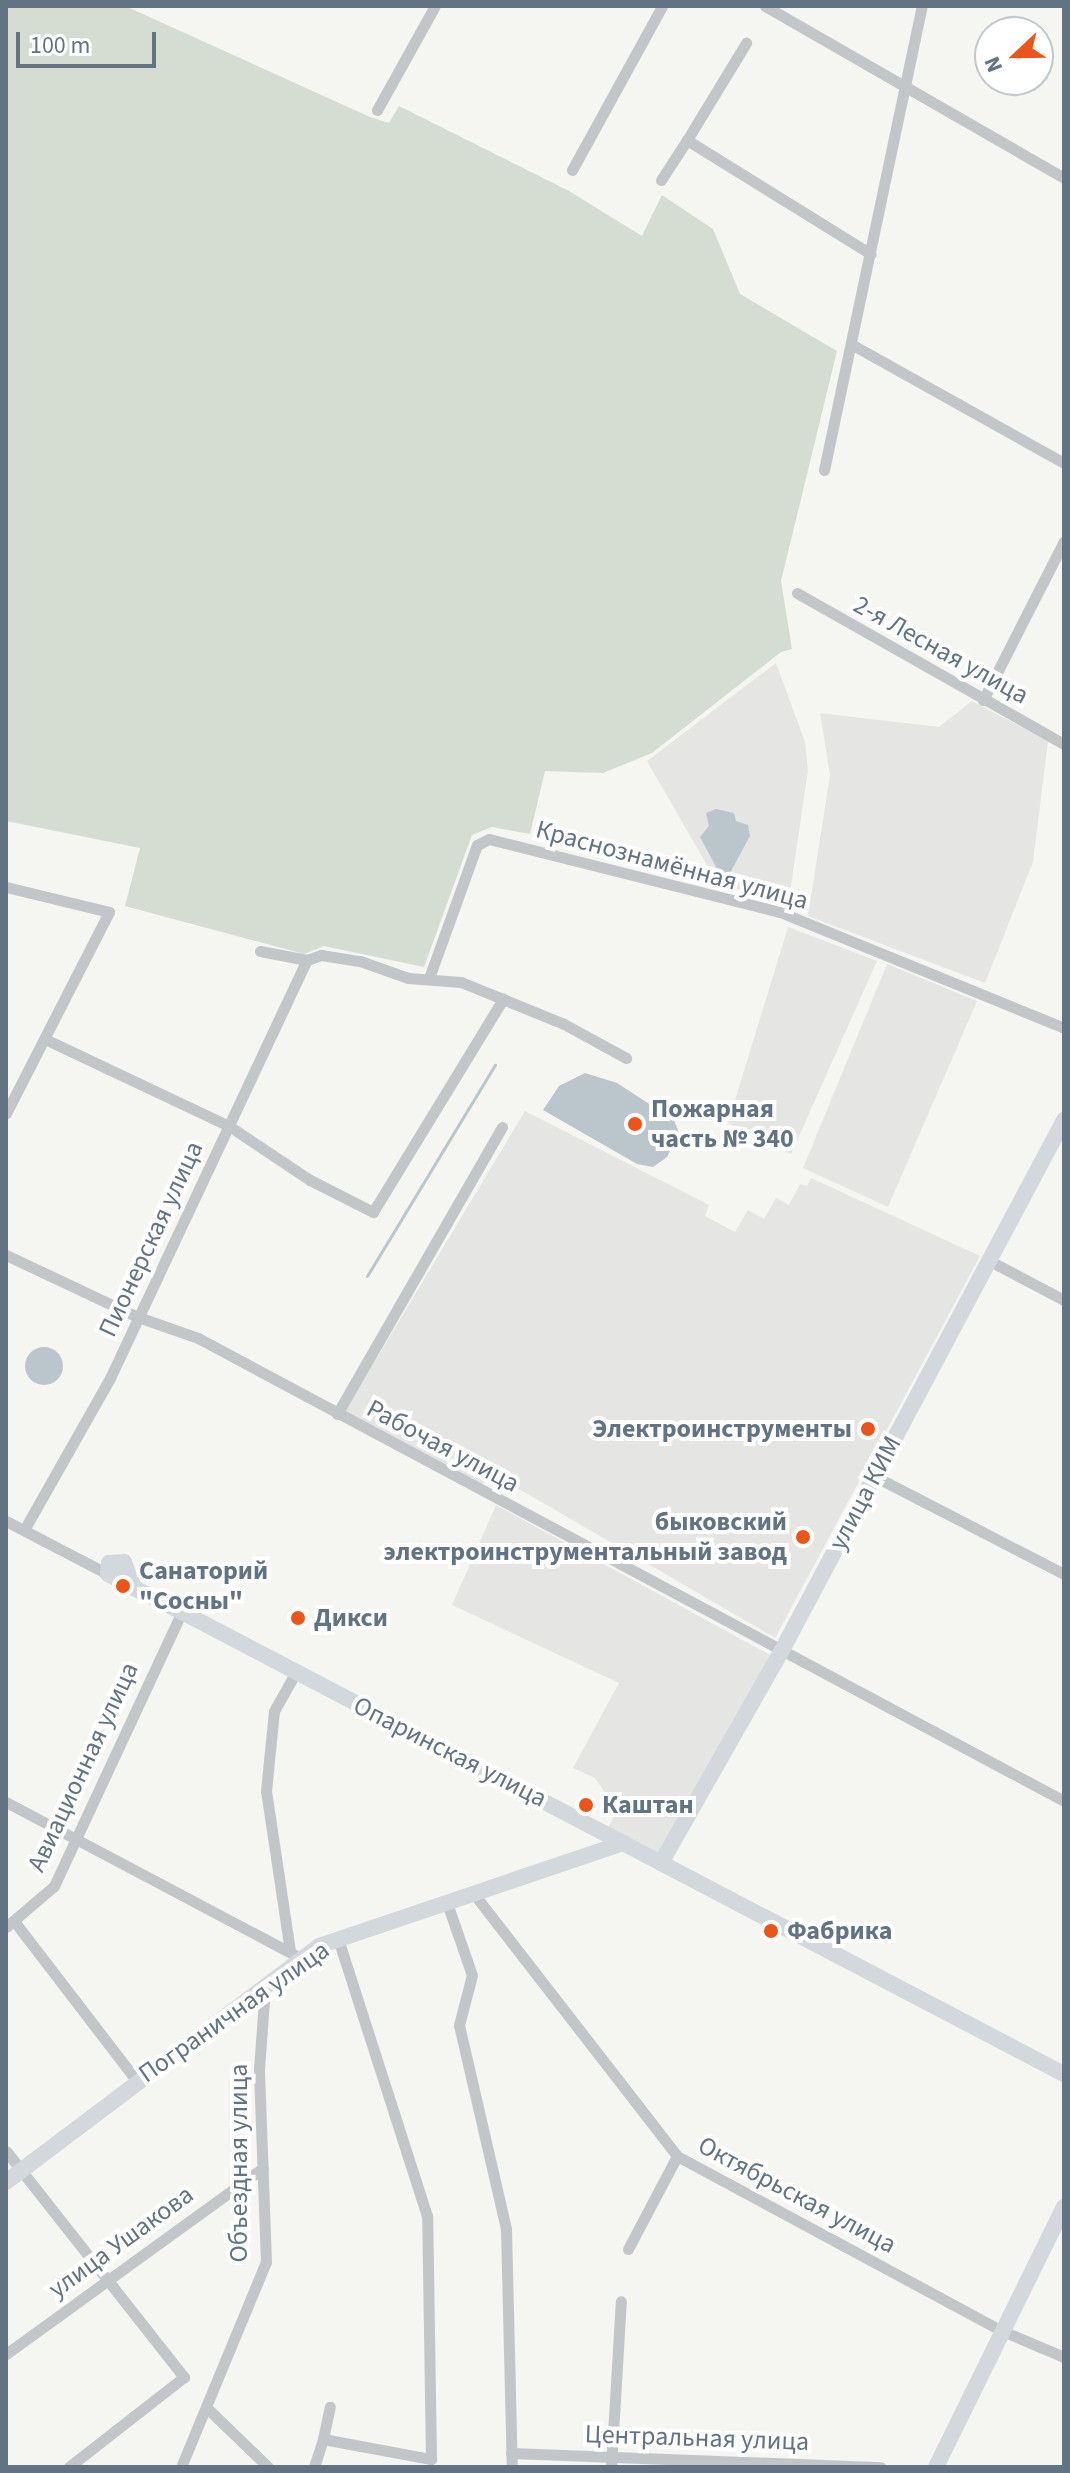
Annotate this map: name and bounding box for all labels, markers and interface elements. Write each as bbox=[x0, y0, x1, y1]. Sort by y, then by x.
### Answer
scale bar bbox=[20, 16, 160, 66]
north arrow bbox=[974, 16, 1054, 96]
text: 100 m bbox=[30, 28, 90, 63]
text: N bbox=[976, 51, 1011, 77]
street label: 2-я Лесная улица bbox=[848, 589, 1034, 711]
street label: Краснознамённая улица bbox=[533, 814, 811, 916]
place label: Пожарная часть № 340 bbox=[651, 1093, 794, 1154]
marker: Пожарная часть № 340 bbox=[626, 1115, 644, 1133]
street label: Пионерская улица bbox=[92, 1136, 210, 1342]
street label: Рабочая улица bbox=[361, 1393, 525, 1499]
place label: Электроинструменты bbox=[592, 1413, 852, 1445]
marker: Электроинструменты bbox=[859, 1420, 877, 1438]
street label: улица КИМ bbox=[822, 1431, 908, 1555]
place label: быковский электроинструментальный завод bbox=[383, 1506, 787, 1568]
marker: быковский электроинструментальный завод bbox=[794, 1528, 812, 1546]
place label: Санаторий "Сосны" bbox=[139, 1555, 268, 1616]
marker: Санаторий "Сосны" bbox=[114, 1577, 132, 1595]
place label: Дикси bbox=[314, 1602, 388, 1634]
marker: Дикси bbox=[289, 1609, 307, 1627]
street label: Авиационная улица bbox=[21, 1657, 145, 1877]
street label: Опаринская улица bbox=[348, 1690, 552, 1814]
place label: Каштан bbox=[602, 1789, 694, 1821]
marker: Каштан bbox=[577, 1796, 595, 1814]
place label: Фабрика bbox=[787, 1915, 892, 1947]
marker: Фабрика bbox=[762, 1922, 780, 1940]
street label: Пограничная улица bbox=[133, 1934, 335, 2090]
street label: Объездная улица bbox=[223, 2064, 255, 2262]
street label: Октябрьская улица bbox=[693, 2130, 901, 2260]
street label: улица Ушакова bbox=[43, 2179, 199, 2305]
street label: Центральная улица bbox=[584, 2418, 810, 2458]

